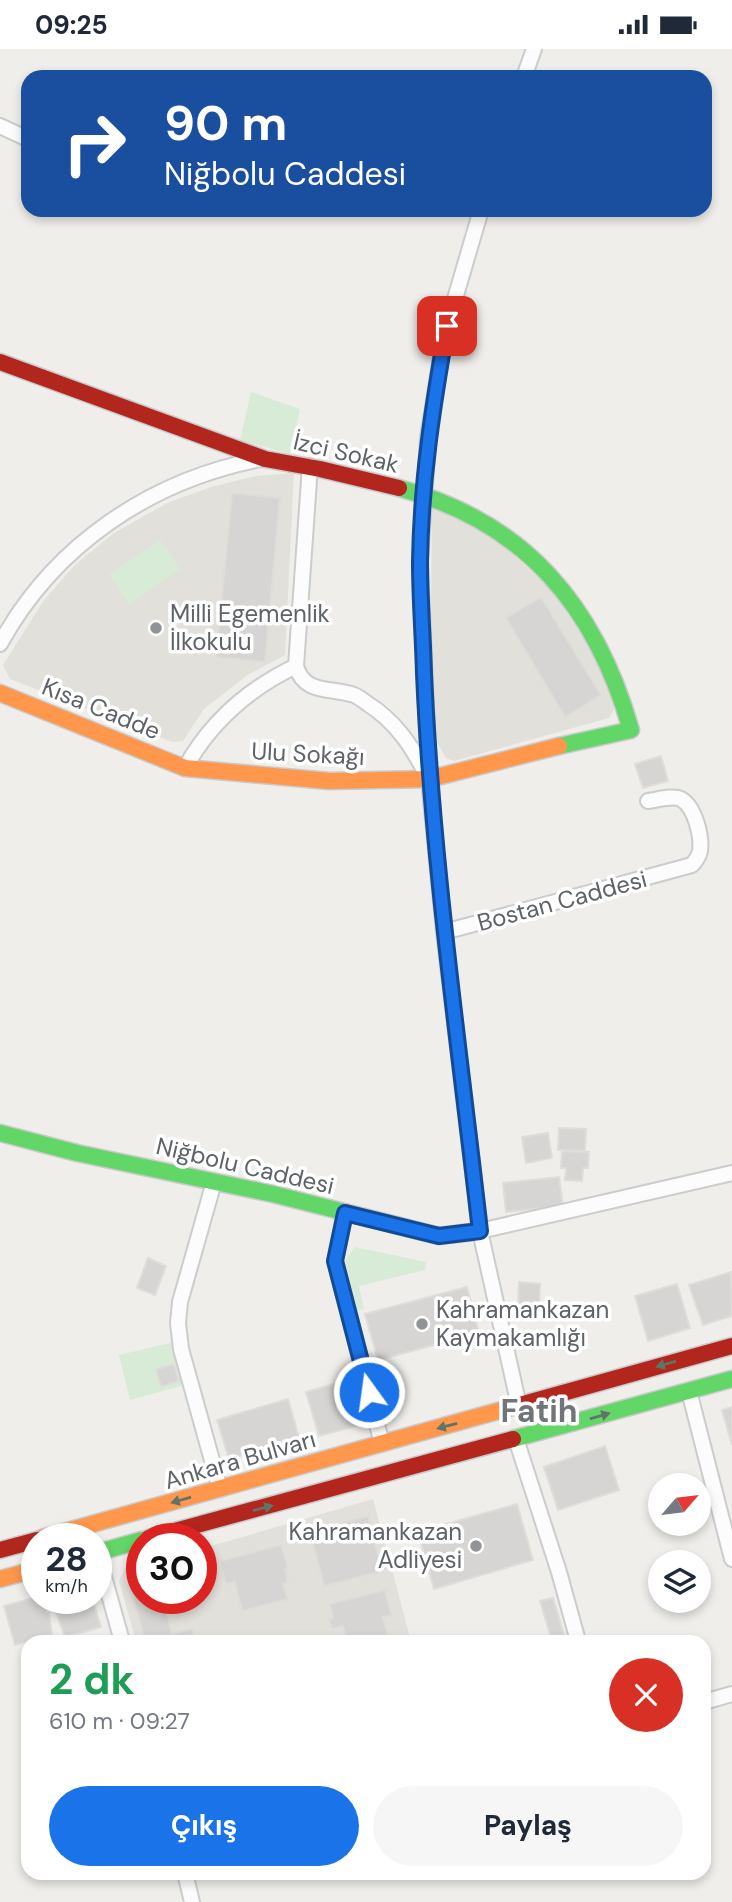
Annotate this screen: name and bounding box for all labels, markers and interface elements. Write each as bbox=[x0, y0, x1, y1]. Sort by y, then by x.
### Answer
text: 09:25 bbox=[35, 8, 108, 42]
text: 90 m bbox=[164, 91, 287, 155]
icon: right bbox=[49, 98, 140, 189]
text: Niğbolu Caddesi bbox=[164, 153, 406, 195]
pin bbox=[417, 296, 477, 356]
icon: arrive bbox=[428, 307, 466, 345]
street label: İzci Sokak bbox=[290, 425, 402, 480]
place label: Milli Egemenlik İlkokulu bbox=[170, 598, 330, 657]
marker: Milli Egemenlik İlkokulu bbox=[148, 620, 164, 636]
street label: Kısa Cadde bbox=[37, 671, 165, 746]
street label: Ulu Sokağı bbox=[251, 735, 365, 772]
street label: Bostan Caddesi bbox=[474, 863, 650, 938]
street label: Niğbolu Caddesi bbox=[153, 1130, 337, 1201]
place label: Kahramankazan Kaymakamlığı bbox=[436, 1294, 609, 1353]
marker: Kahramankazan Kaymakamlığı bbox=[414, 1316, 430, 1332]
position arrow bbox=[332, 1355, 406, 1429]
one-way arrow bbox=[655, 1359, 677, 1370]
district label: Fatih bbox=[500, 1390, 578, 1432]
one-way arrow bbox=[590, 1410, 611, 1420]
one-way arrow bbox=[436, 1421, 458, 1432]
street label: Ankara Bulvarı bbox=[161, 1423, 319, 1496]
north arrow bbox=[648, 1473, 710, 1537]
map controls bbox=[648, 1473, 711, 1613]
one-way arrow bbox=[170, 1495, 191, 1505]
one-way arrow bbox=[252, 1502, 274, 1513]
place label: Kahramankazan Adliyesi bbox=[289, 1516, 462, 1575]
speed limit sign: 30 bbox=[126, 1523, 217, 1614]
text: 28 bbox=[45, 1536, 88, 1582]
marker: Kahramankazan Adliyesi bbox=[468, 1538, 484, 1554]
button: layers bbox=[648, 1550, 711, 1613]
text: km/h bbox=[45, 1574, 88, 1598]
text: 2 dk bbox=[49, 1652, 135, 1707]
button: close bbox=[609, 1658, 683, 1732]
text: 610 m · 09:27 bbox=[49, 1706, 190, 1736]
button: Çıkış bbox=[49, 1786, 359, 1866]
button: Paylaş bbox=[373, 1786, 683, 1866]

